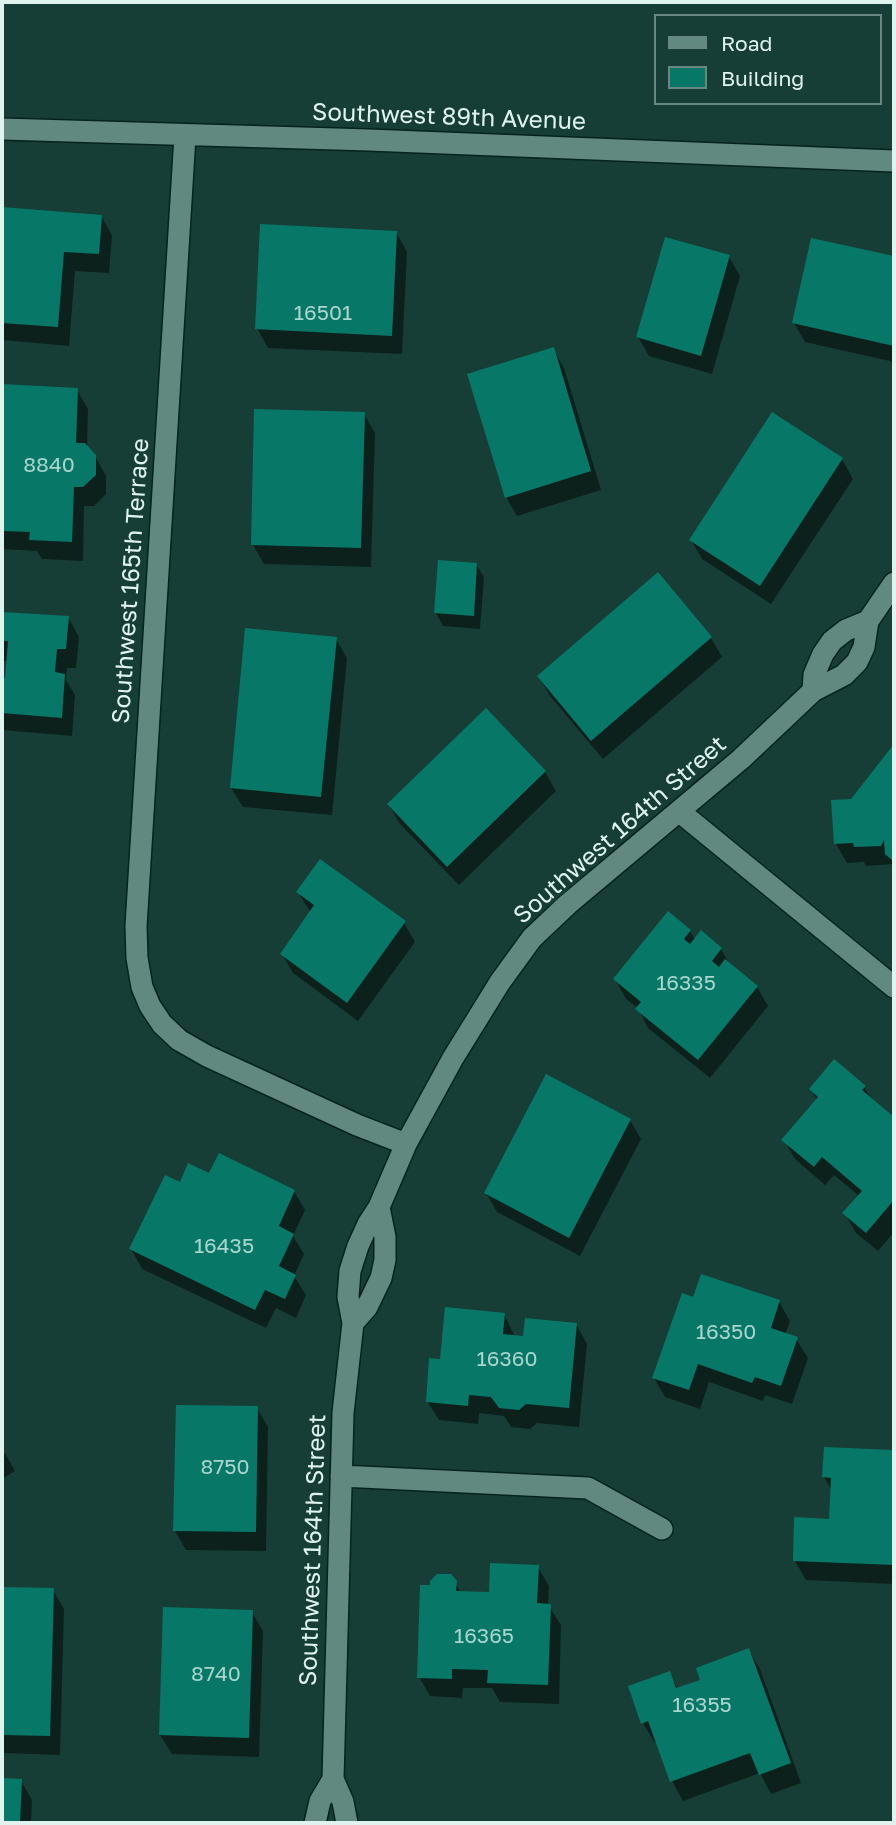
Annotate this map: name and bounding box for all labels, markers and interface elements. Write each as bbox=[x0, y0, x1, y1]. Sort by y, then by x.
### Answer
legend bbox=[654, 14, 882, 105]
text: Road bbox=[721, 30, 772, 56]
text: Building bbox=[721, 65, 804, 91]
street label: Southwest 89th Avenue bbox=[312, 98, 586, 136]
house number: 16501 bbox=[294, 300, 352, 326]
street label: Southwest 165th Terrace bbox=[107, 437, 155, 725]
house number: 8840 bbox=[23, 452, 75, 478]
street label: Southwest 164th Street bbox=[508, 730, 732, 930]
house number: 16335 bbox=[656, 970, 716, 996]
house number: 16435 bbox=[194, 1233, 254, 1259]
house number: 16350 bbox=[696, 1319, 756, 1345]
house number: 16360 bbox=[477, 1346, 537, 1372]
street label: Southwest 164th Street bbox=[294, 1414, 332, 1686]
house number: 8750 bbox=[200, 1454, 250, 1480]
house number: 16365 bbox=[454, 1623, 514, 1649]
house number: 8740 bbox=[191, 1661, 241, 1687]
house number: 16355 bbox=[672, 1692, 732, 1718]

